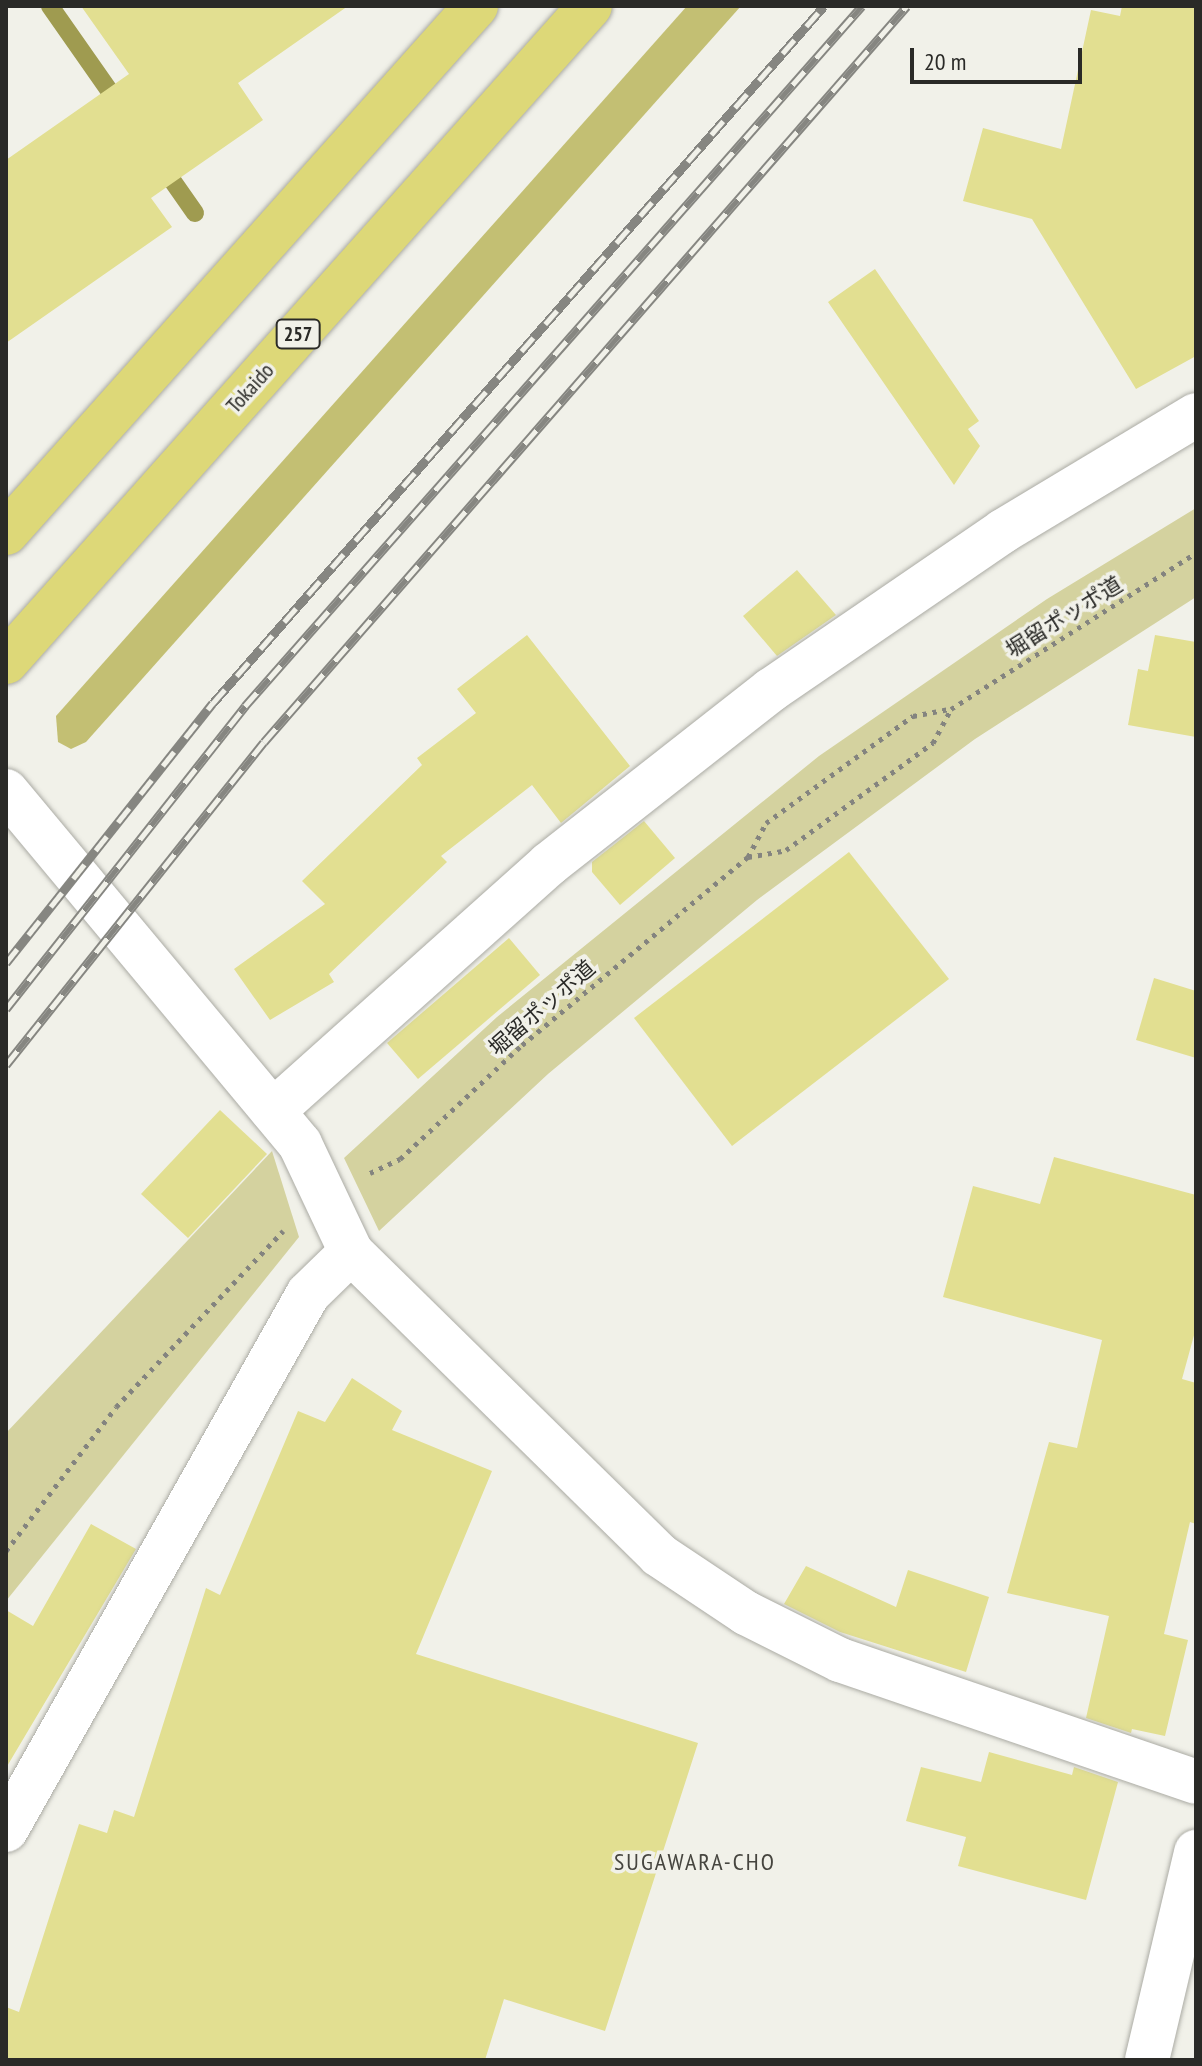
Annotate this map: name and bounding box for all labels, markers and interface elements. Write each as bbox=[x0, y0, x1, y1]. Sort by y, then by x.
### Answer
scale bar bbox=[914, 32, 1086, 82]
text: 20 m bbox=[924, 46, 966, 77]
road number: 257 bbox=[274, 318, 322, 350]
street label: Tokaido bbox=[221, 358, 279, 418]
street label: 堀留ポッポ道 bbox=[1001, 571, 1127, 663]
street label: 堀留ポッポ道 bbox=[484, 955, 600, 1061]
district label: SUGAWARA-CHO bbox=[614, 1848, 776, 1876]

